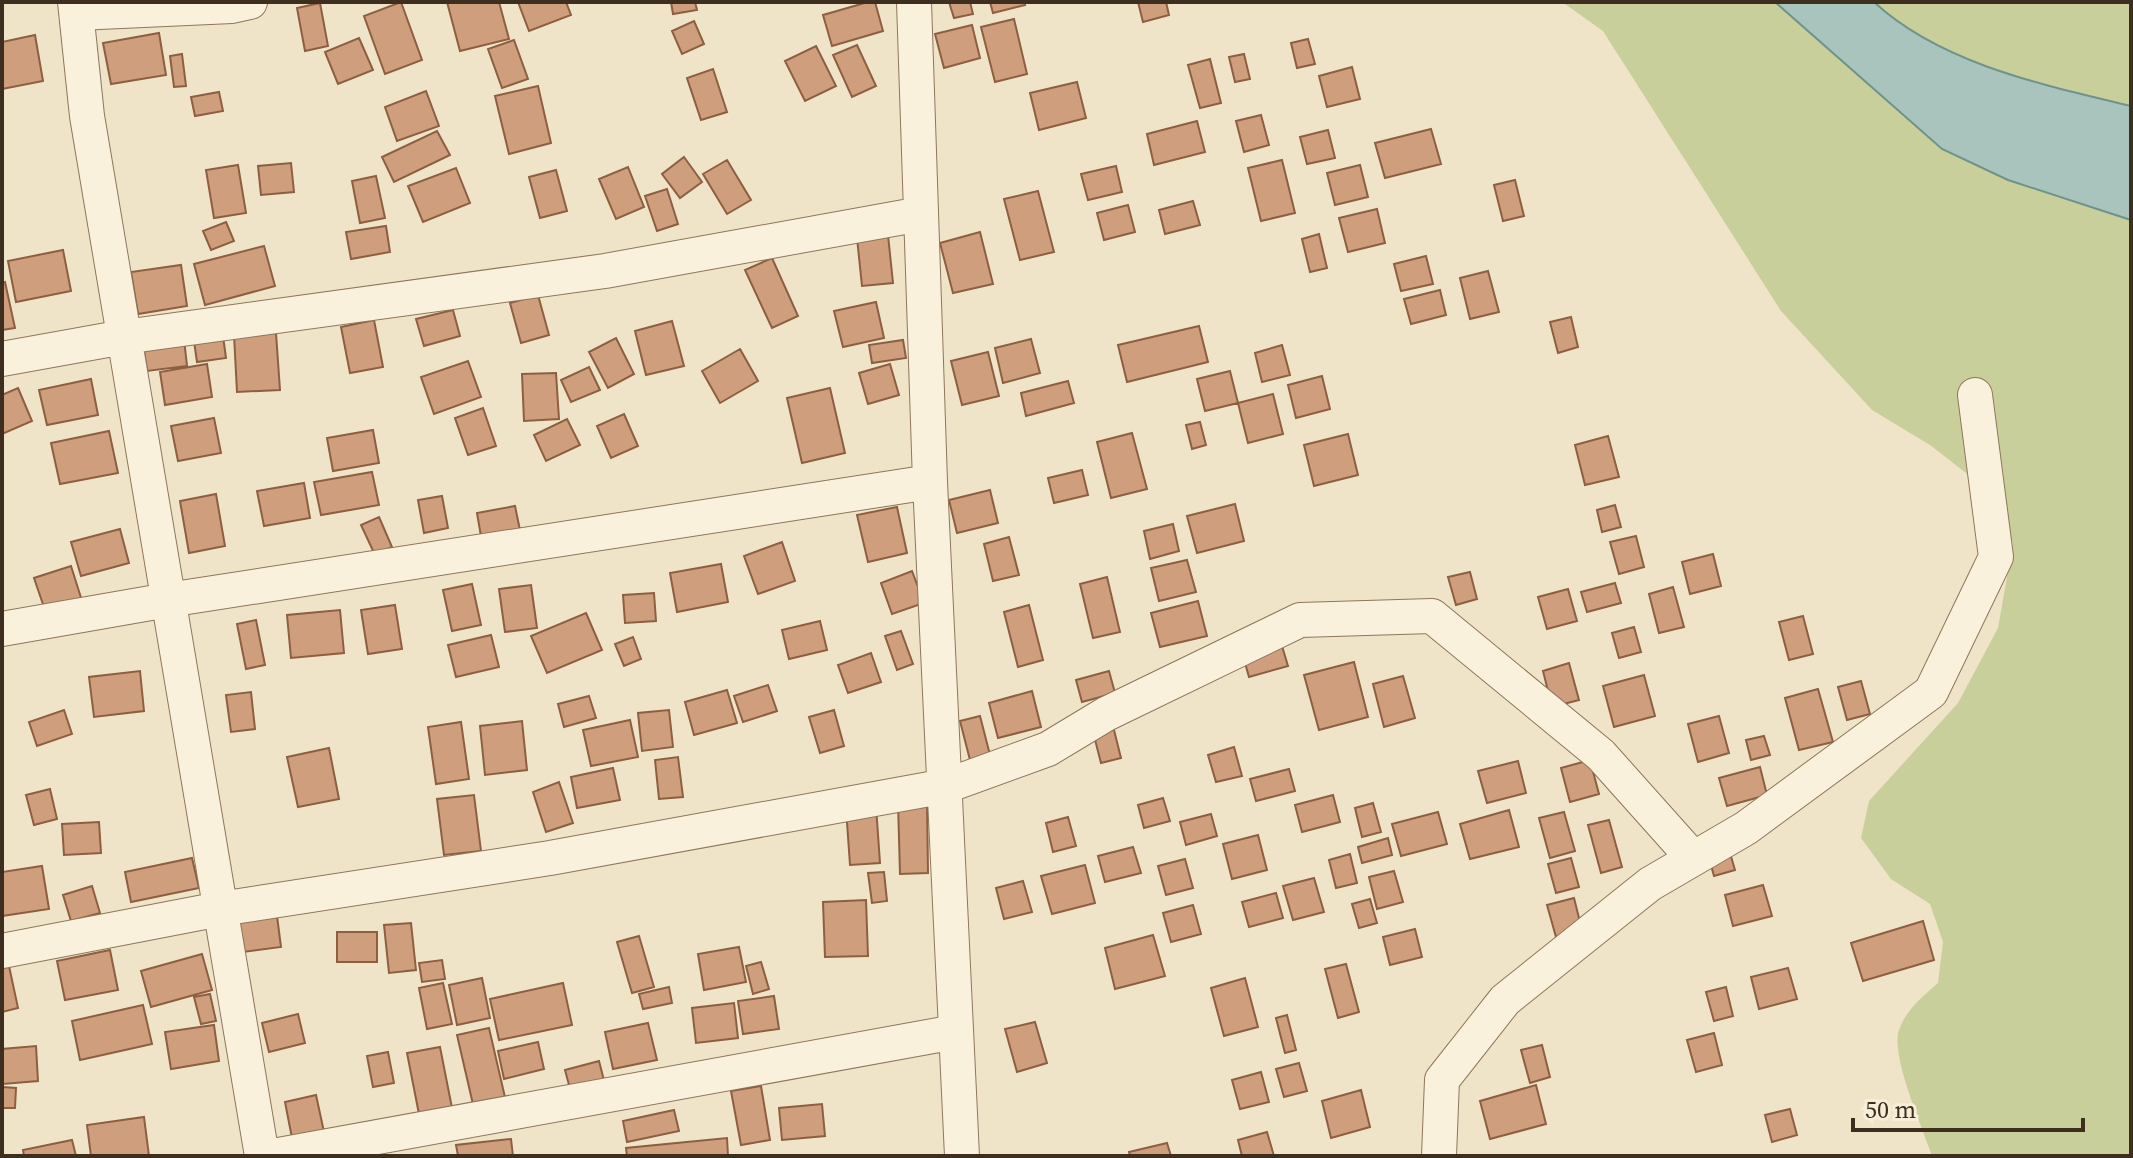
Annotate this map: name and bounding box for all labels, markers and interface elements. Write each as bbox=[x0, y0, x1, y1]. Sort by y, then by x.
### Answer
scale bar bbox=[1853, 1082, 2083, 1132]
text: 50 m bbox=[1865, 1093, 1916, 1126]

